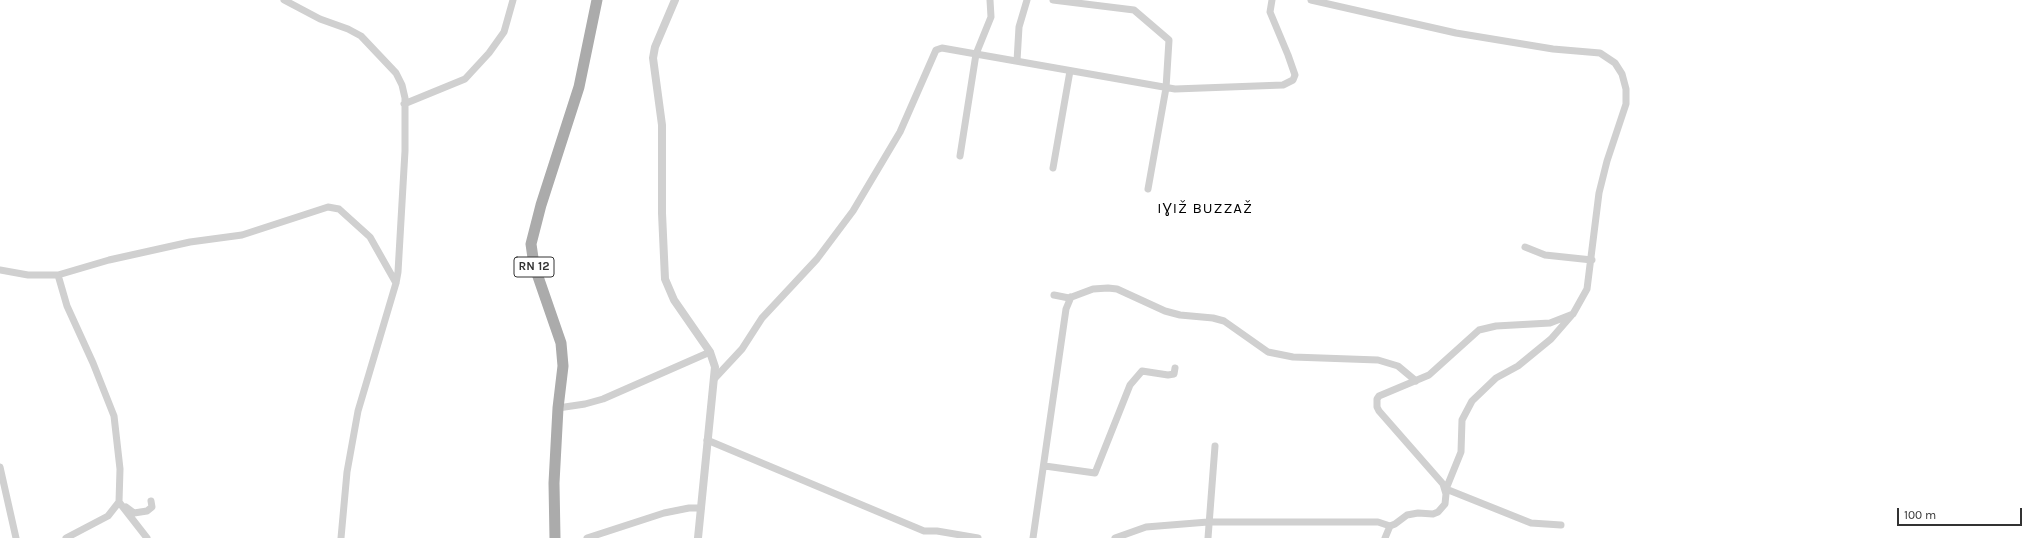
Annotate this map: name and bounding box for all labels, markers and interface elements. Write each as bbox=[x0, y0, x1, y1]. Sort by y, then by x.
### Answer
district label: IƔIŽ BUZZAŽ bbox=[1157, 200, 1253, 218]
road number: RN 12 bbox=[514, 257, 554, 277]
scale bar bbox=[1899, 500, 2024, 526]
text: 100 m bbox=[1904, 508, 1936, 522]

